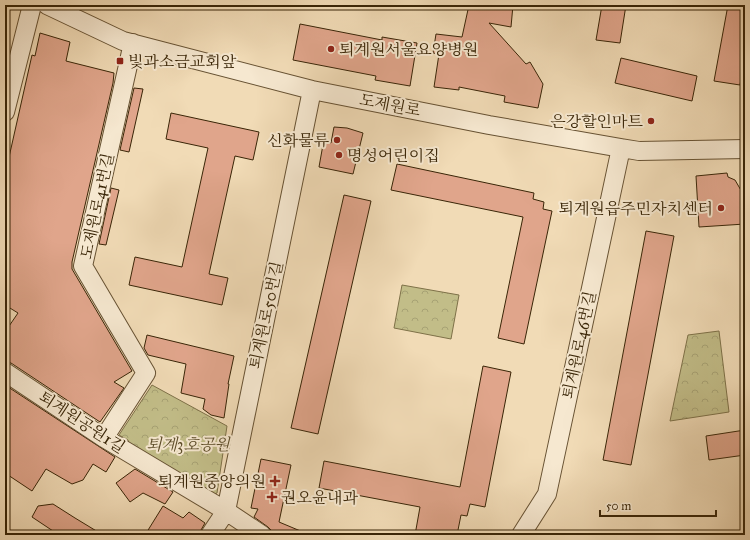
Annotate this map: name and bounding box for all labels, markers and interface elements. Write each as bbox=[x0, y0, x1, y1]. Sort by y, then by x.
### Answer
place label: 퇴계원서울요양병원 bbox=[339, 40, 478, 59]
marker: 퇴계원서울요양병원 bbox=[326, 44, 336, 54]
place label: 빛과소금교회앞 bbox=[128, 52, 237, 71]
marker: 빛과소금교회앞 bbox=[115, 56, 125, 66]
street label: 도제원로 bbox=[358, 90, 423, 120]
place label: 은강할인마트 bbox=[550, 112, 644, 131]
marker: 은강할인마트 bbox=[646, 116, 656, 126]
place label: 신화물류 bbox=[267, 131, 330, 150]
marker: 신화물류 bbox=[332, 135, 342, 145]
place label: 명성어린이집 bbox=[347, 146, 440, 165]
marker: 명성어린이집 bbox=[334, 150, 344, 160]
street label: 도제원로41번길 bbox=[76, 151, 118, 261]
place label: 퇴계원읍주민자치센터 bbox=[558, 199, 713, 218]
marker: 퇴계원읍주민자치센터 bbox=[716, 203, 726, 213]
street label: 퇴계원로50번길 bbox=[245, 259, 287, 371]
street label: 퇴계원로46번길 bbox=[558, 289, 600, 401]
street label: 퇴계원공원1길 bbox=[35, 387, 129, 457]
park label: 퇴계3호공원 bbox=[146, 435, 231, 454]
place label: 퇴계원중앙의원 bbox=[158, 472, 266, 491]
marker: 퇴계원중앙의원 bbox=[269, 475, 281, 487]
place label: 권오윤내과 bbox=[281, 488, 359, 507]
marker: 권오윤내과 bbox=[266, 491, 278, 503]
scale bar bbox=[600, 492, 716, 518]
text: 50 m bbox=[606, 499, 631, 513]

